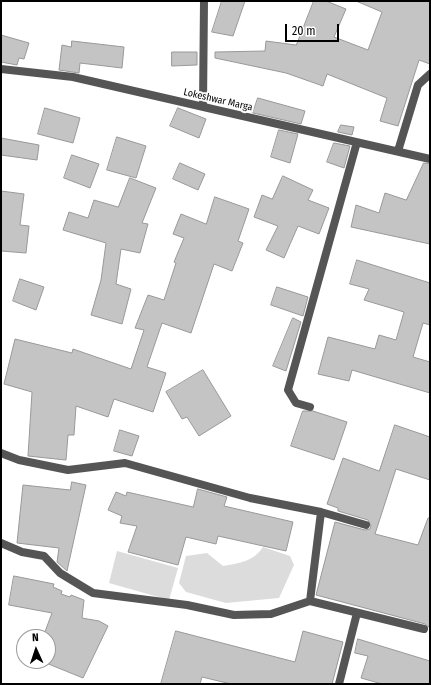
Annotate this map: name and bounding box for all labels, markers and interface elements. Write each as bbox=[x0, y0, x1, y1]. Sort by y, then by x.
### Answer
scale bar bbox=[287, 16, 341, 42]
text: 20 m bbox=[292, 24, 316, 38]
street label: Lokeshwar Marga bbox=[182, 86, 254, 114]
north arrow bbox=[16, 629, 56, 669]
text: N bbox=[32, 631, 39, 644]

